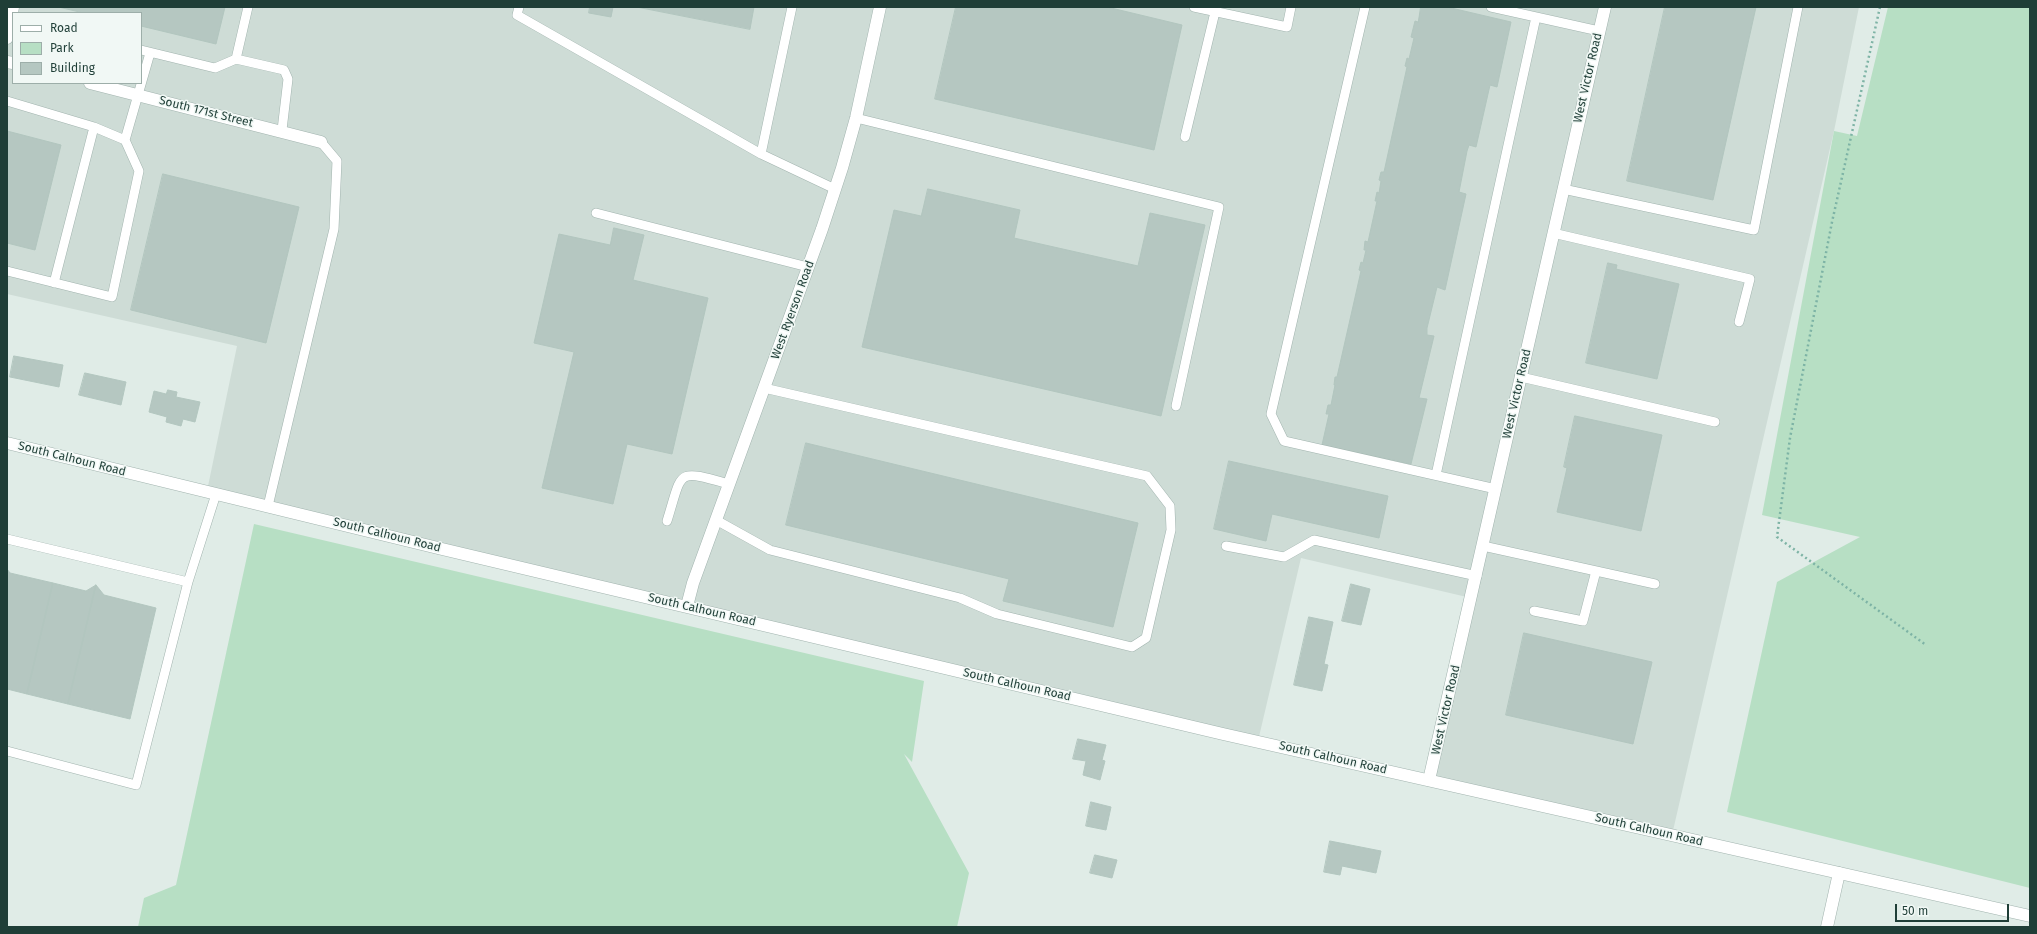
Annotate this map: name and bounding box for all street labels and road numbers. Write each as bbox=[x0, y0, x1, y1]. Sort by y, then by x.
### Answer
street label: West Victor Road bbox=[1571, 32, 1605, 124]
street label: South 171st Street bbox=[158, 93, 254, 131]
street label: West Ryerson Road bbox=[768, 259, 818, 361]
street label: West Victor Road bbox=[1500, 348, 1534, 440]
street label: South Calhoun Road bbox=[17, 439, 127, 479]
street label: South Calhoun Road bbox=[332, 515, 442, 555]
street label: South Calhoun Road bbox=[647, 591, 757, 629]
street label: West Victor Road bbox=[1429, 664, 1463, 756]
street label: South Calhoun Road bbox=[962, 666, 1072, 704]
street label: South Calhoun Road bbox=[1278, 739, 1388, 777]
street label: South Calhoun Road bbox=[1594, 811, 1704, 849]

